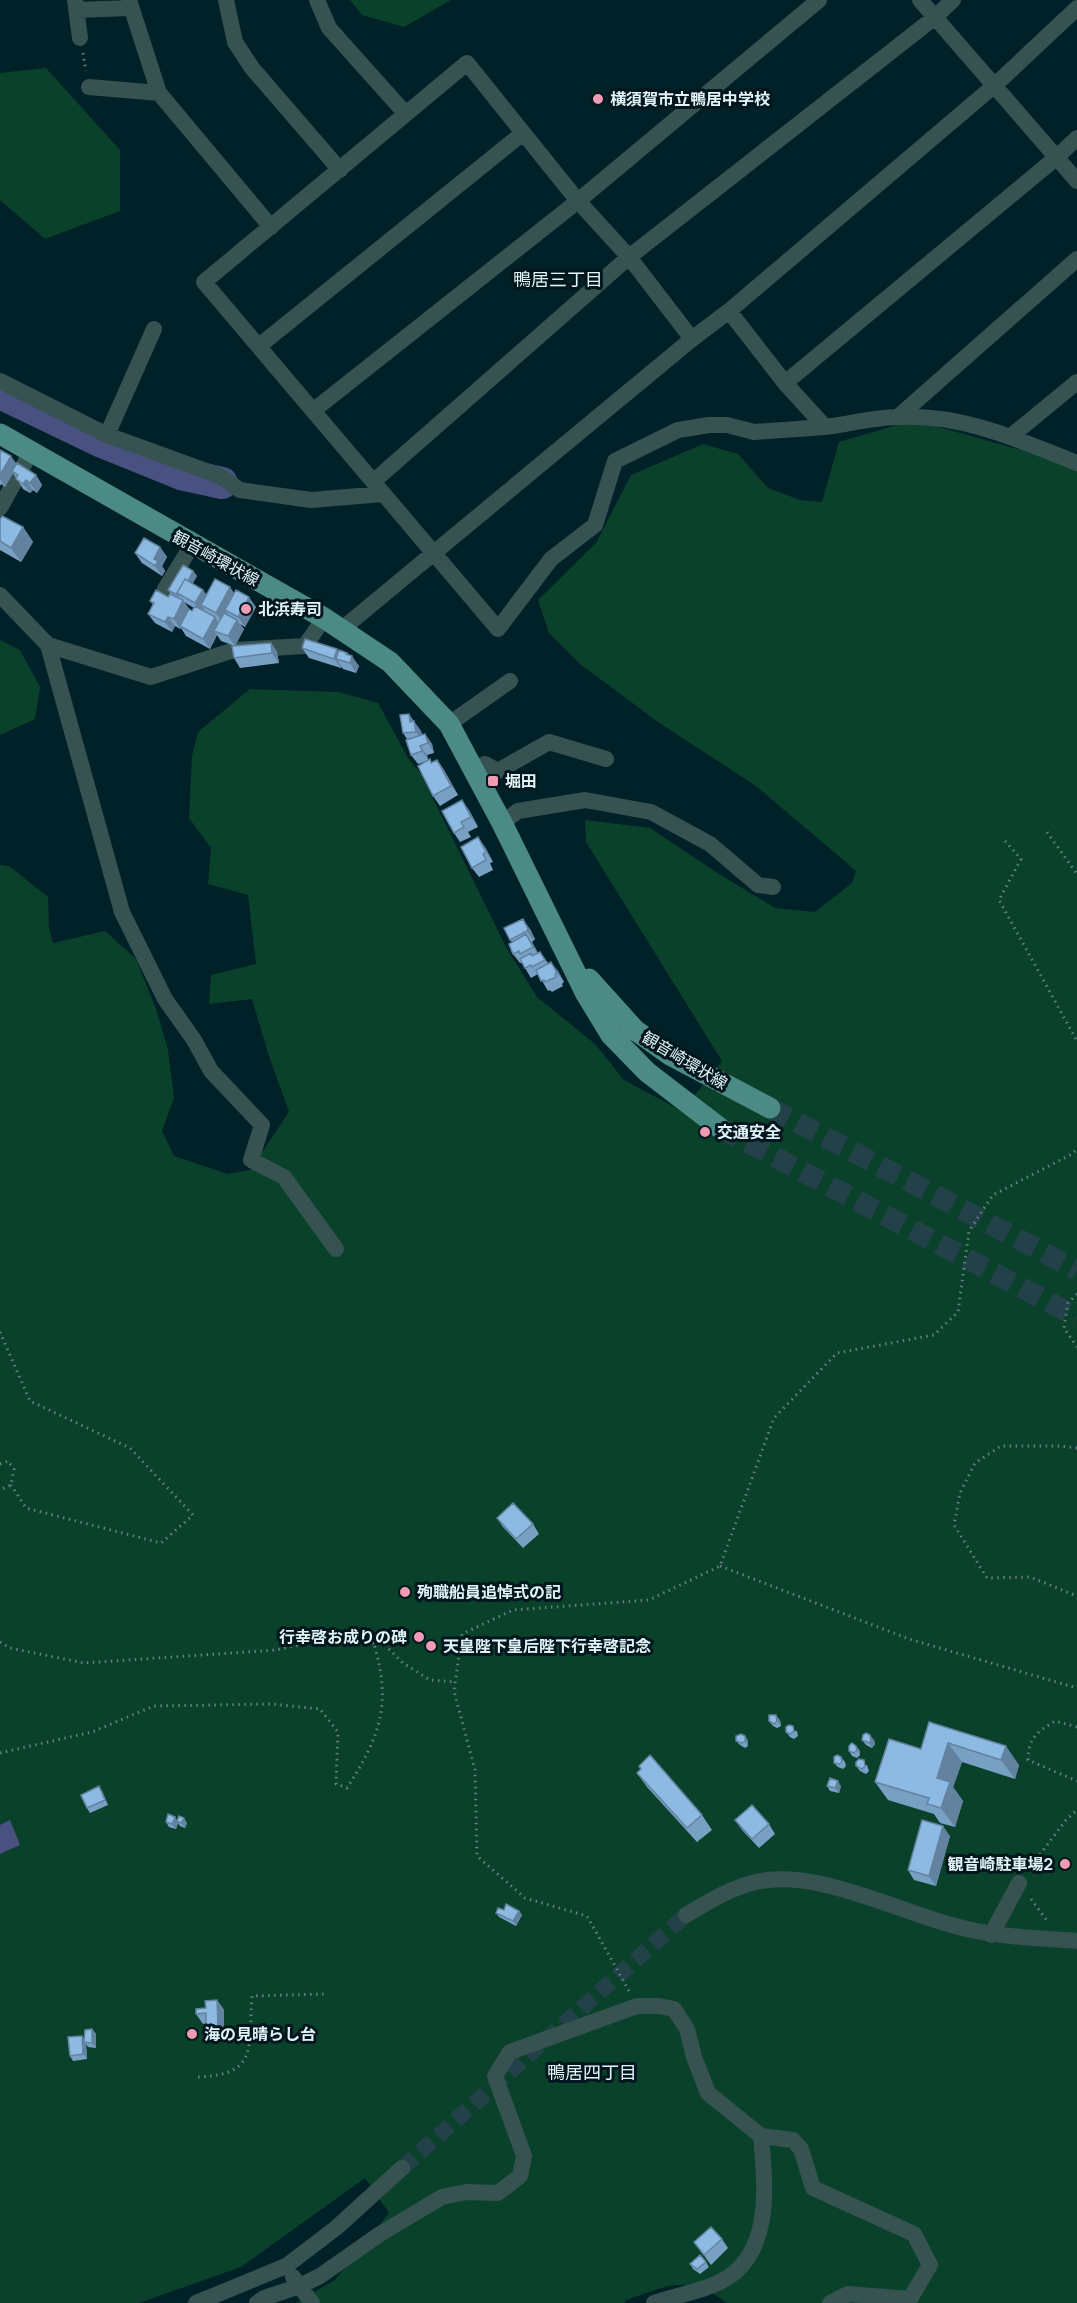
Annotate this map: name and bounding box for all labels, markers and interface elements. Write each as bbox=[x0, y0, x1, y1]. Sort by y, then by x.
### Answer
place label: 横須賀市立鴨居中学校 bbox=[610, 88, 770, 110]
marker: 横須賀市立鴨居中学校 bbox=[591, 92, 605, 106]
district label: 鴨居三丁目 bbox=[513, 267, 603, 291]
street label: 観音崎環状線 bbox=[169, 525, 263, 591]
place label: 北浜寿司 bbox=[258, 598, 322, 620]
marker: 北浜寿司 bbox=[239, 602, 253, 616]
place label: 堀田 bbox=[505, 770, 537, 792]
marker: 堀田 bbox=[486, 774, 500, 788]
street label: 観音崎環状線 bbox=[638, 1026, 732, 1094]
place label: 交通安全 bbox=[717, 1121, 781, 1143]
marker: 交通安全 bbox=[698, 1125, 712, 1139]
place label: 殉職船員追悼式の記 bbox=[417, 1581, 561, 1603]
marker: 殉職船員追悼式の記 bbox=[398, 1585, 412, 1599]
place label: 行幸啓お成りの碑 bbox=[279, 1626, 407, 1648]
marker: 行幸啓お成りの碑 bbox=[412, 1630, 426, 1644]
place label: 天皇陛下皇后陛下行幸啓記念 bbox=[443, 1635, 651, 1657]
marker: 天皇陛下皇后陛下行幸啓記念 bbox=[424, 1639, 438, 1653]
place label: 観音崎駐車場2 bbox=[947, 1853, 1053, 1875]
marker: 観音崎駐車場2 bbox=[1058, 1857, 1072, 1871]
place label: 海の見晴らし台 bbox=[204, 2023, 316, 2045]
marker: 海の見晴らし台 bbox=[185, 2027, 199, 2041]
district label: 鴨居四丁目 bbox=[547, 2060, 637, 2084]

